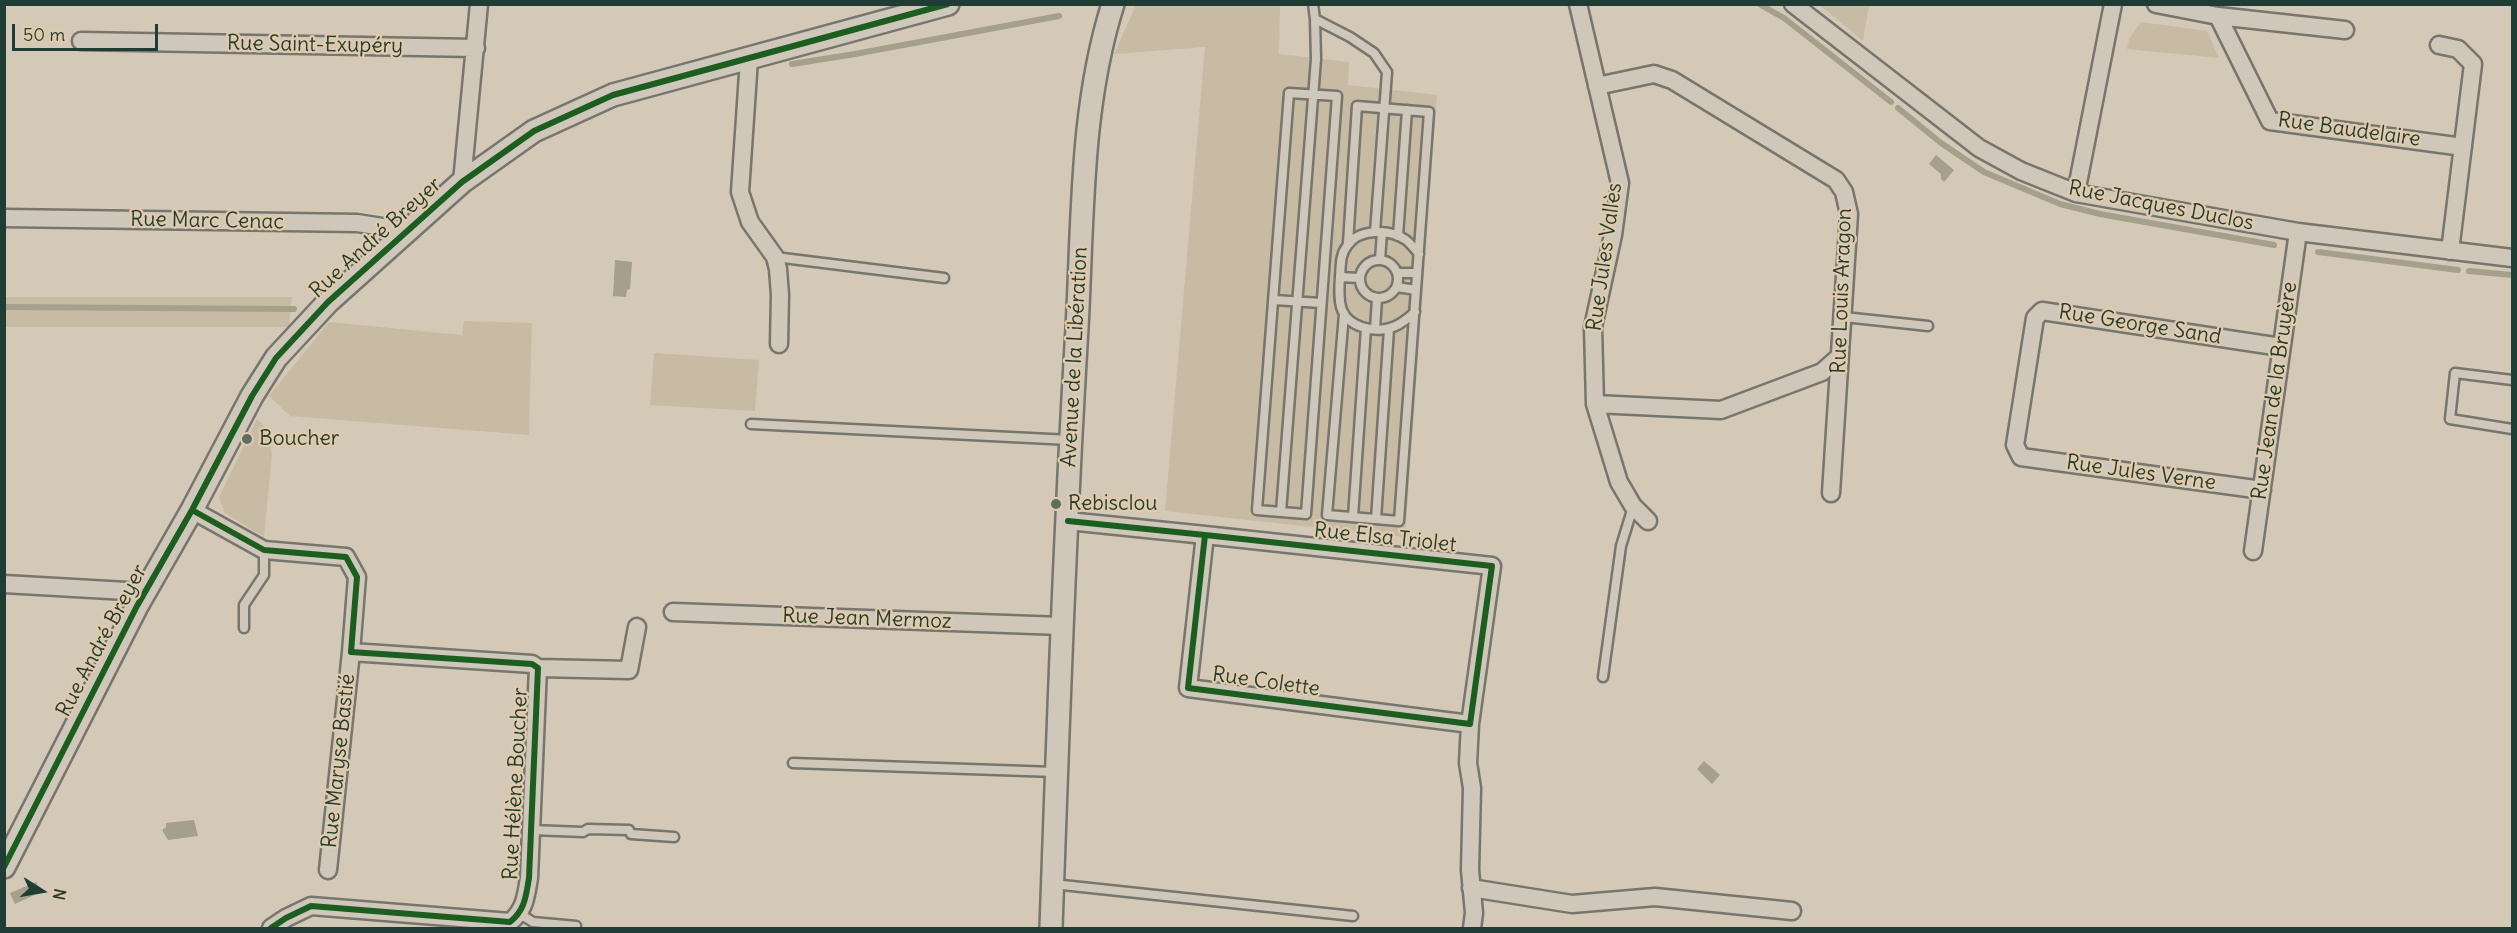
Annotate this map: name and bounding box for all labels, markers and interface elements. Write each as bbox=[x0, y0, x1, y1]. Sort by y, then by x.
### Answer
scale bar bbox=[15, 12, 160, 50]
text: 50 m bbox=[23, 23, 65, 46]
street label: Rue Saint-Exupéry bbox=[227, 31, 403, 59]
street label: Rue Baudelaire bbox=[2276, 108, 2422, 152]
street label: Rue André Breyer bbox=[305, 172, 447, 304]
street label: Rue Jacques Duclos bbox=[2066, 176, 2256, 236]
street label: Rue Jules Vallès bbox=[1582, 181, 1628, 333]
street label: Rue Marc Cenac bbox=[130, 207, 284, 235]
street label: Rue Louis Aragon bbox=[1827, 208, 1857, 374]
street label: Avenue de la Libération bbox=[1057, 246, 1093, 468]
street label: Rue Jean de la Bruyère bbox=[2247, 280, 2303, 502]
street label: Rue George Sand bbox=[2057, 300, 2223, 350]
place label: Boucher bbox=[259, 426, 339, 452]
marker: Boucher bbox=[240, 432, 254, 446]
street label: Rue Jules Verne bbox=[2065, 450, 2217, 496]
place label: Rebisclou bbox=[1068, 491, 1158, 517]
marker: Rebisclou bbox=[1049, 497, 1063, 511]
street label: Rue Elsa Triolet bbox=[1313, 518, 1457, 558]
street label: Rue André Breyer bbox=[51, 561, 153, 721]
street label: Rue Jean Mermoz bbox=[782, 603, 952, 635]
street label: Rue Colette bbox=[1211, 662, 1321, 702]
street label: Rue Maryse Bastié bbox=[317, 672, 361, 850]
street label: Rue Hélène Boucher bbox=[498, 687, 534, 881]
north arrow bbox=[12, 861, 72, 921]
text: N bbox=[49, 887, 71, 902]

